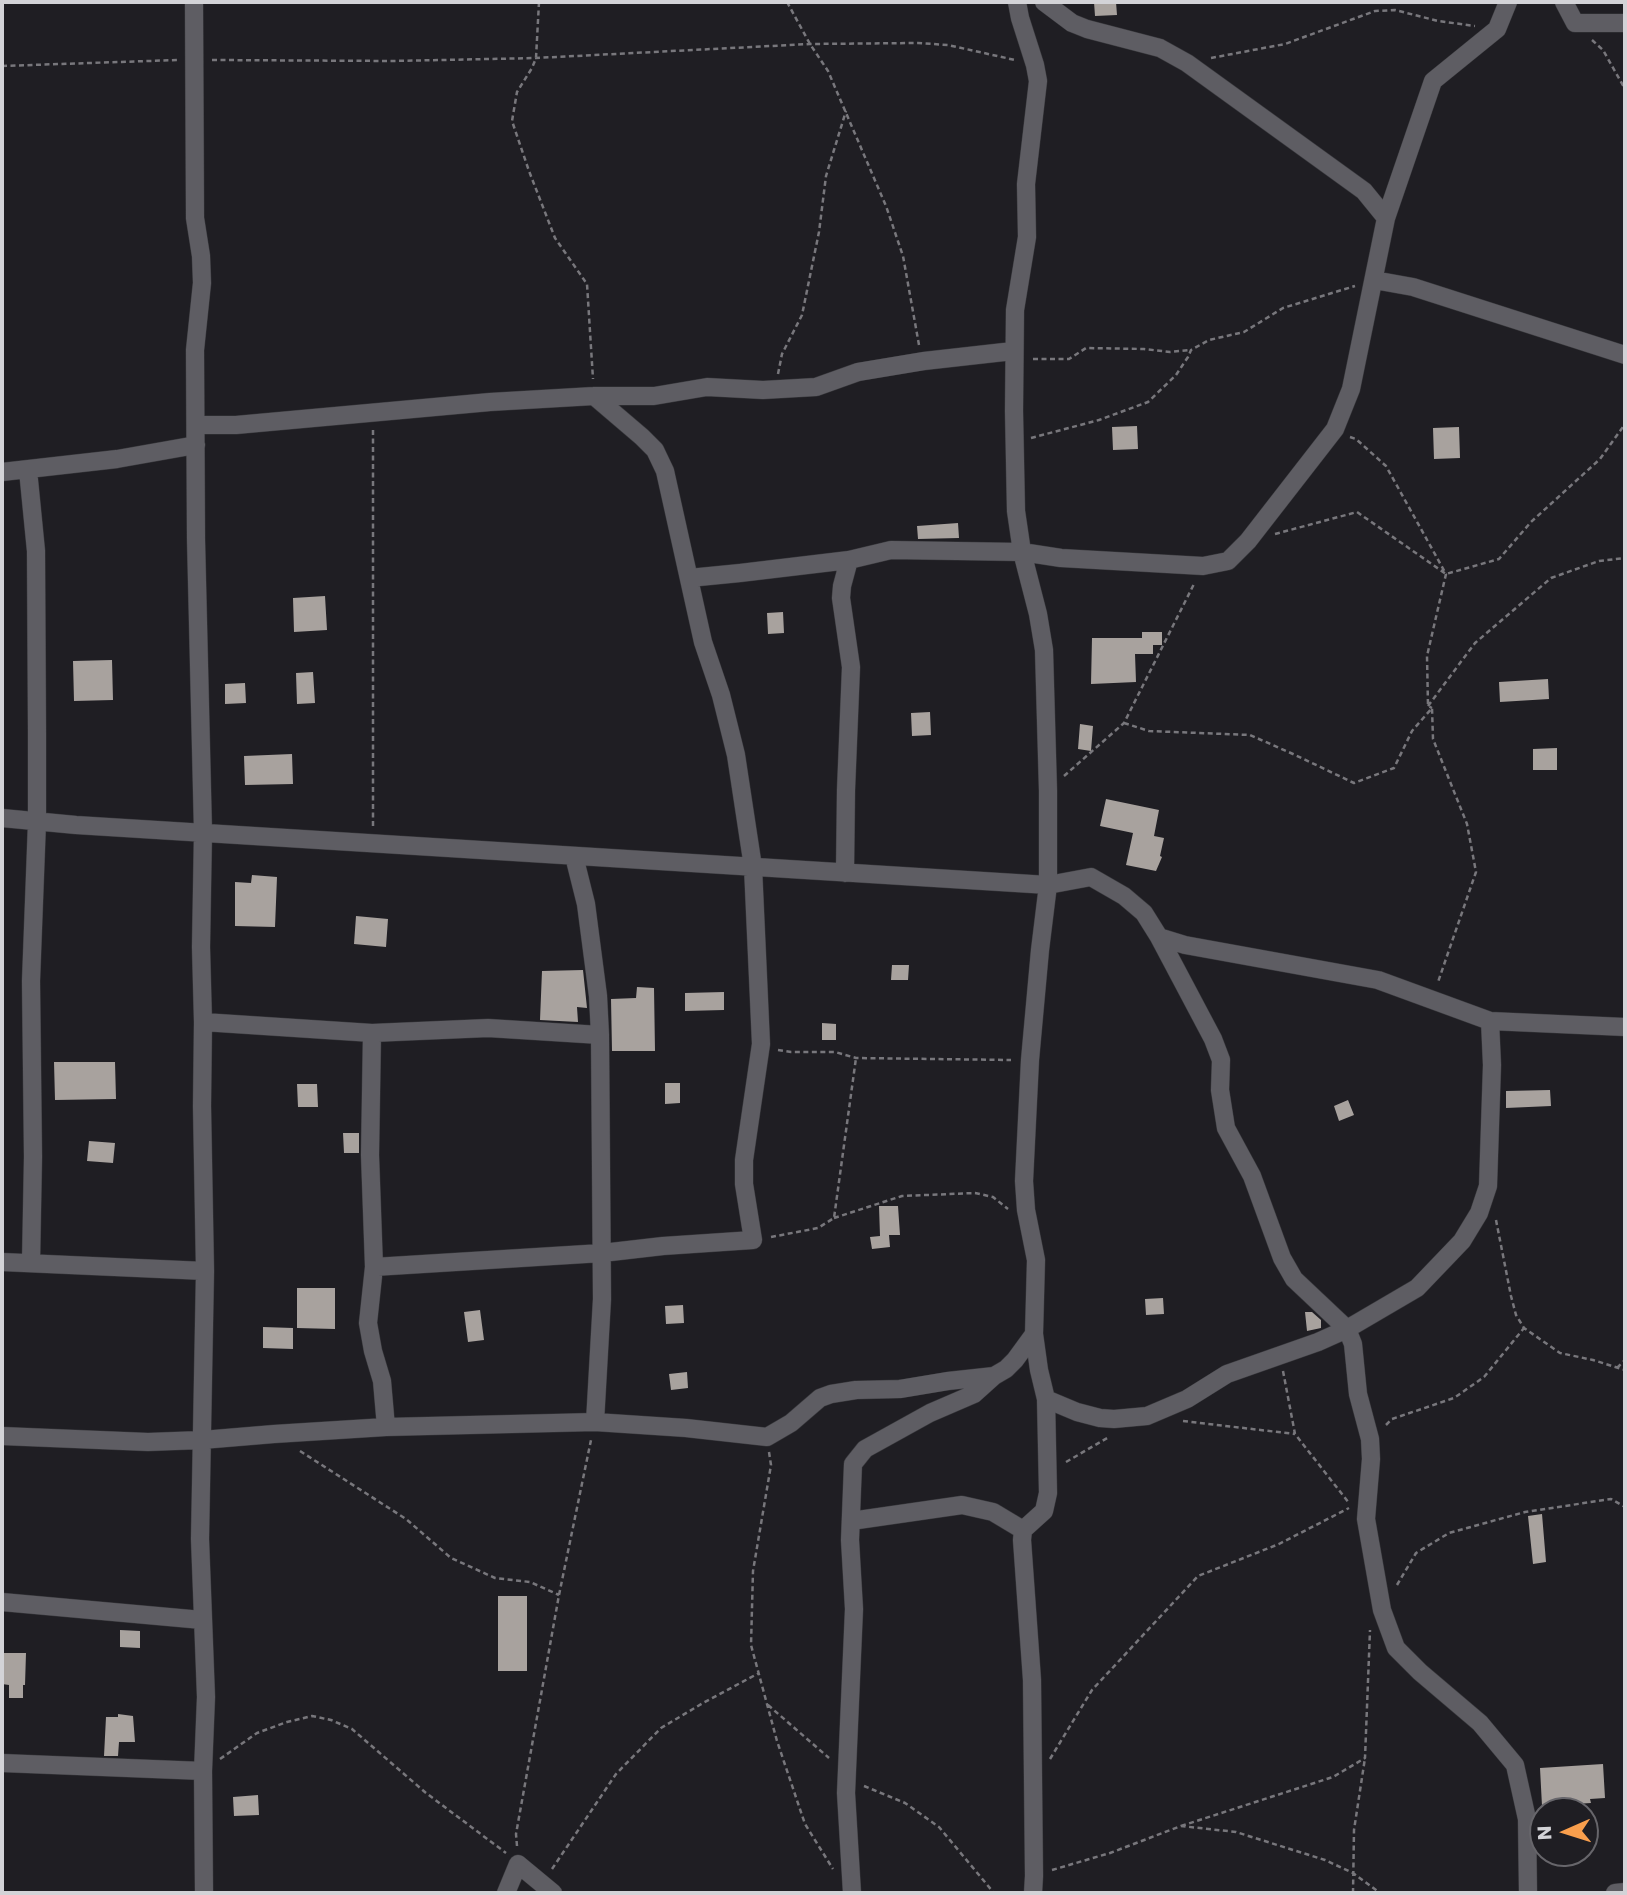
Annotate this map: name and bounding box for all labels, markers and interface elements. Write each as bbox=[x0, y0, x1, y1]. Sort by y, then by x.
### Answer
north arrow bbox=[1529, 1797, 1599, 1867]
text: N bbox=[1531, 1825, 1558, 1841]

